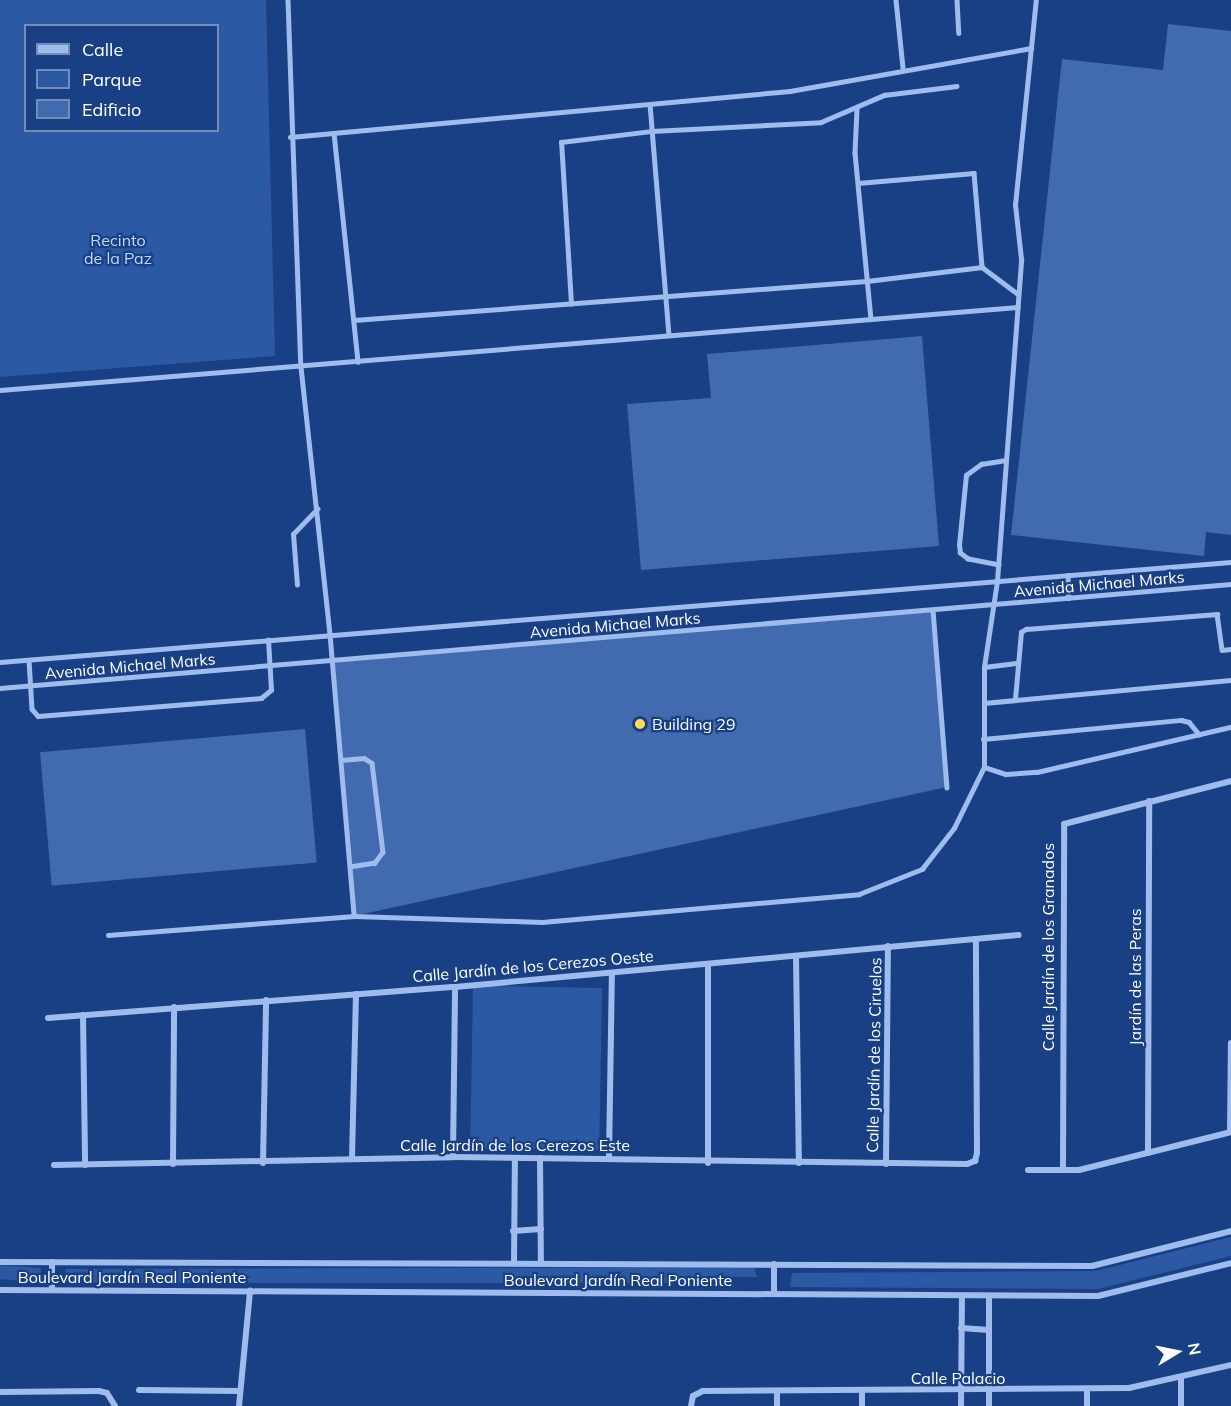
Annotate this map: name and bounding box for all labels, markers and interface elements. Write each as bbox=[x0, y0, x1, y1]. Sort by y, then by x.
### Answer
legend bbox=[24, 24, 219, 132]
text: Calle bbox=[82, 38, 123, 61]
text: Parque bbox=[82, 68, 141, 91]
text: Edificio bbox=[82, 98, 141, 121]
park label: Recinto de la Paz bbox=[84, 230, 152, 268]
street label: Avenida Michael Marks bbox=[1013, 567, 1185, 601]
street label: Avenida Michael Marks bbox=[529, 608, 701, 642]
street label: Avenida Michael Marks bbox=[44, 649, 216, 683]
place label: Building 29 bbox=[652, 714, 736, 734]
marker: Building 29 bbox=[633, 717, 647, 731]
street label: Calle Jardín de los Granados bbox=[1038, 843, 1058, 1051]
street label: Jardín de las Peras bbox=[1125, 908, 1145, 1046]
street label: Calle Jardín de los Cerezos Oeste bbox=[412, 946, 654, 986]
street label: Calle Jardín de los Ciruelos bbox=[863, 957, 885, 1153]
street label: Calle Jardín de los Cerezos Este bbox=[400, 1135, 630, 1155]
street label: Boulevard Jardín Real Poniente bbox=[18, 1267, 246, 1287]
street label: Boulevard Jardín Real Poniente bbox=[504, 1270, 732, 1290]
north arrow bbox=[1147, 1322, 1207, 1382]
text: N bbox=[1184, 1341, 1206, 1357]
street label: Calle Palacio bbox=[911, 1368, 1005, 1388]

